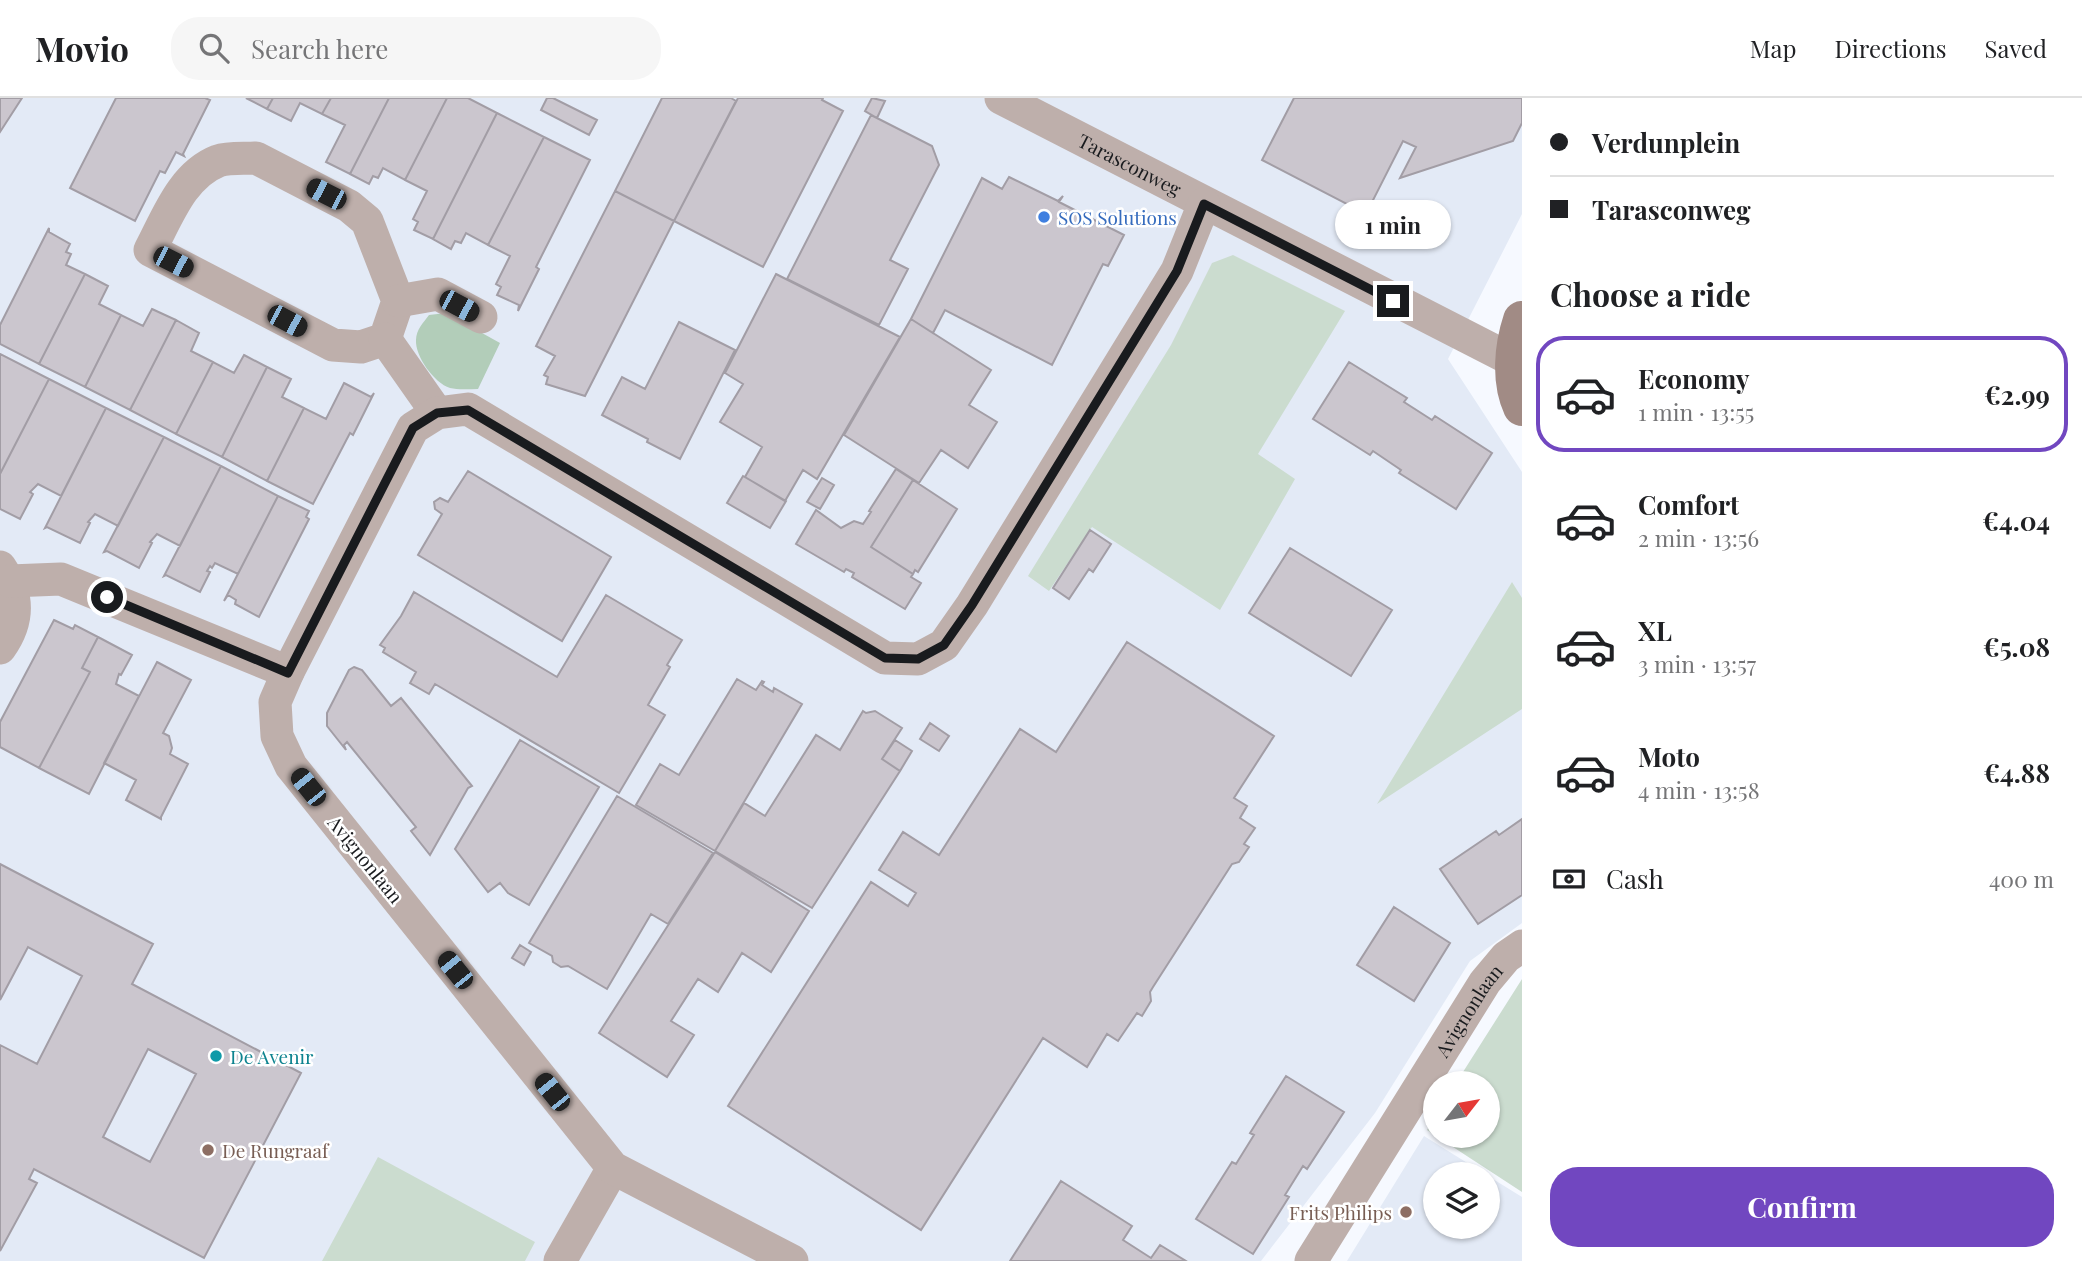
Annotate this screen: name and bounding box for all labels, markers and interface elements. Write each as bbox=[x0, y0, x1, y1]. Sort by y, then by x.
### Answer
search box bbox=[171, 17, 661, 80]
text: Movio bbox=[35, 26, 129, 70]
icon: search bbox=[195, 29, 233, 67]
text: Search here bbox=[251, 31, 388, 66]
text: Map bbox=[1750, 32, 1796, 64]
text: Directions bbox=[1834, 32, 1947, 64]
text: Saved bbox=[1985, 32, 2047, 64]
text: Verdunplein bbox=[1592, 125, 1740, 160]
street label: Tarasconweg bbox=[1074, 127, 1186, 201]
car bbox=[303, 175, 350, 213]
text: Tarasconweg bbox=[1592, 192, 1751, 227]
callout: 1 min bbox=[1335, 200, 1451, 248]
place label: SOS Solutions bbox=[1058, 204, 1177, 230]
marker: SOS Solutions bbox=[1036, 209, 1052, 225]
text: 1 min bbox=[1365, 209, 1421, 240]
car bbox=[150, 243, 197, 281]
text: Choose a ride bbox=[1550, 272, 1751, 315]
route end bbox=[1377, 285, 1409, 317]
car bbox=[436, 287, 483, 325]
car bbox=[264, 302, 311, 340]
text: Economy bbox=[1638, 361, 1749, 396]
icon: car bbox=[1554, 363, 1617, 426]
text: €2.99 bbox=[1984, 377, 2050, 412]
text: 1 min · 13:55 bbox=[1638, 396, 1754, 427]
text: Comfort bbox=[1638, 487, 1739, 522]
icon: car bbox=[1554, 489, 1617, 552]
text: €4.04 bbox=[1982, 503, 2050, 538]
text: 2 min · 13:56 bbox=[1638, 522, 1759, 553]
route start bbox=[91, 581, 123, 613]
text: XL bbox=[1638, 613, 1672, 648]
icon: car bbox=[1554, 615, 1617, 678]
text: €5.08 bbox=[1983, 629, 2050, 664]
text: 3 min · 13:57 bbox=[1638, 648, 1756, 679]
text: Moto bbox=[1638, 739, 1700, 774]
icon: car bbox=[1554, 741, 1617, 804]
text: €4.88 bbox=[1983, 755, 2050, 790]
car bbox=[287, 764, 330, 810]
text: 4 min · 13:58 bbox=[1638, 774, 1760, 805]
street label: Avignonlaan bbox=[322, 809, 410, 909]
icon: cash bbox=[1550, 860, 1588, 898]
text: Cash bbox=[1606, 861, 1664, 896]
text: 400 m bbox=[1989, 863, 2054, 894]
car bbox=[434, 947, 477, 993]
street label: Avignonlaan bbox=[1428, 958, 1508, 1062]
place label: De Avenir bbox=[230, 1043, 314, 1069]
marker: De Avenir bbox=[208, 1048, 224, 1064]
car bbox=[531, 1069, 574, 1115]
north arrow bbox=[1423, 1071, 1500, 1148]
map controls bbox=[1423, 1071, 1500, 1239]
place label: De Rungraaf bbox=[222, 1137, 330, 1163]
marker: De Rungraaf bbox=[200, 1142, 216, 1158]
button: layers bbox=[1423, 1162, 1500, 1239]
button: Confirm bbox=[1550, 1167, 2054, 1247]
place label: Frits Philips bbox=[1289, 1199, 1392, 1225]
marker: Frits Philips bbox=[1398, 1204, 1414, 1220]

